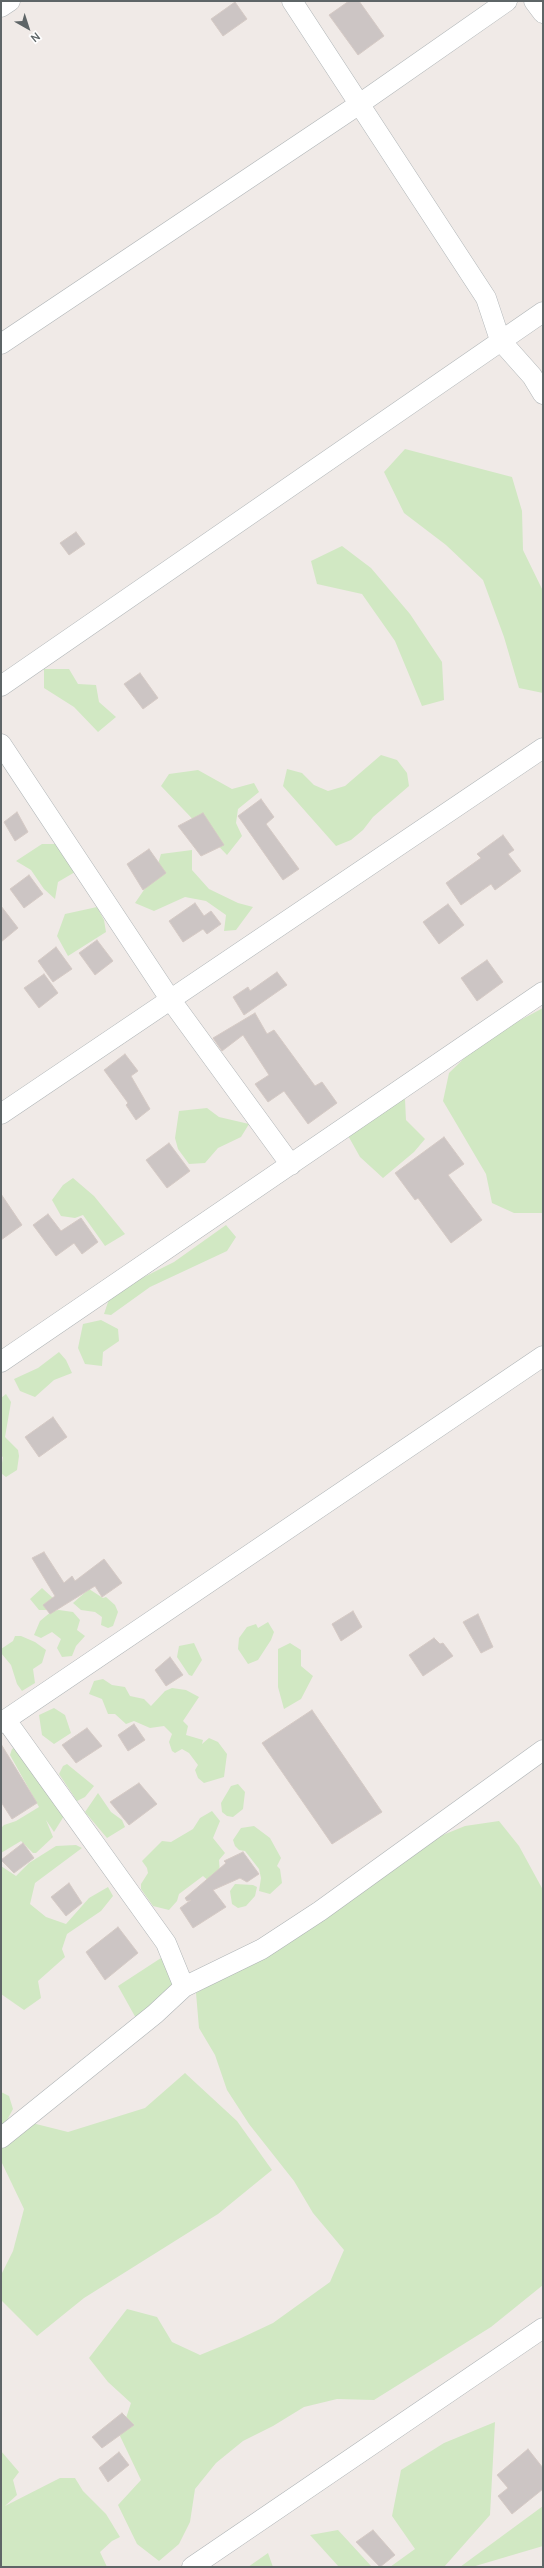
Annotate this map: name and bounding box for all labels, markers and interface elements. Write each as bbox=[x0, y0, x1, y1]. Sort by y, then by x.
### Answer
north arrow bbox=[8, 8, 48, 48]
text: N bbox=[28, 29, 44, 46]

